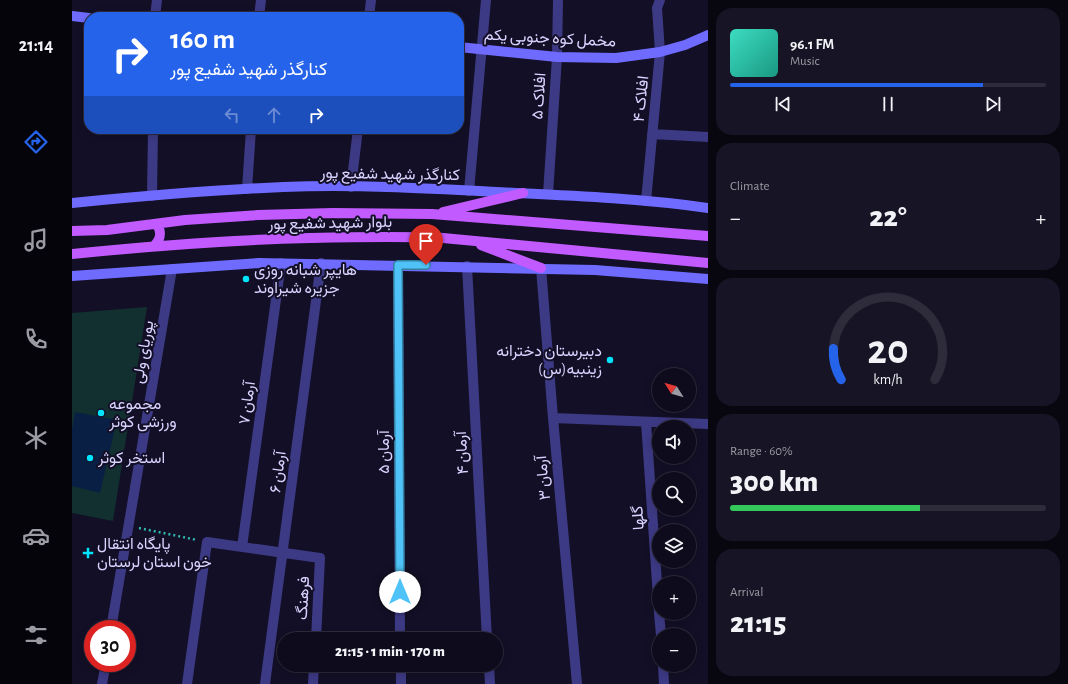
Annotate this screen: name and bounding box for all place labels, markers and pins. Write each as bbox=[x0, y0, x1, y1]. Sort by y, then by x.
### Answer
pin bbox=[409, 224, 443, 265]
place label: هایپر شبانه روزی جزیره شیراوند bbox=[254, 262, 357, 298]
marker: هایپر شبانه روزی جزیره شیراوند bbox=[241, 274, 251, 284]
place label: دبیرستان دخترانه زینبیه(س) bbox=[496, 343, 602, 379]
marker: دبیرستان دخترانه زینبیه(س) bbox=[605, 355, 615, 365]
place label: مجموعه ورزشی کوثر bbox=[108, 396, 177, 432]
marker: مجموعه ورزشی کوثر bbox=[96, 408, 106, 418]
place label: استخر کوثر bbox=[97, 450, 165, 468]
marker: استخر کوثر bbox=[85, 453, 95, 463]
place label: پایگاه انتقال خون استان لرستان bbox=[97, 536, 212, 572]
marker: پایگاه انتقال خون استان لرستان bbox=[82, 547, 94, 559]

